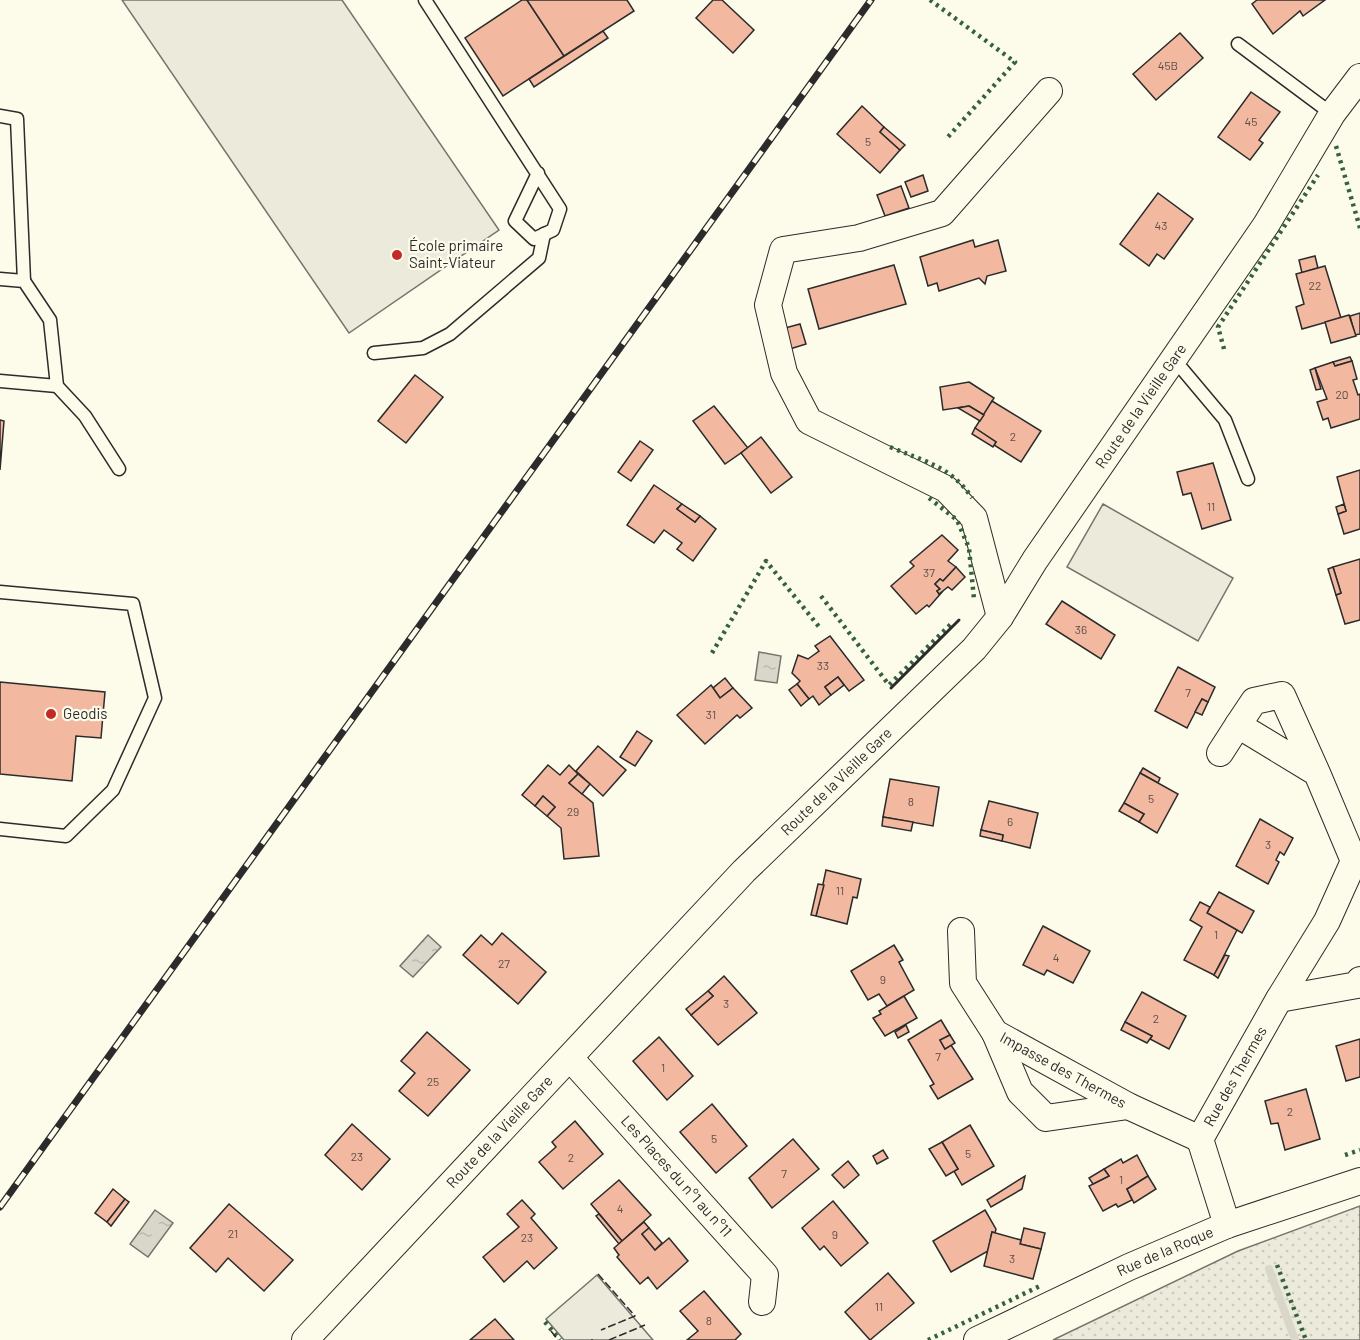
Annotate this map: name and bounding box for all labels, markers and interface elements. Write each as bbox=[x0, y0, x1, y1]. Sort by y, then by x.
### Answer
house number: 45B bbox=[1158, 58, 1178, 72]
house number: 45 bbox=[1245, 114, 1257, 128]
house number: 5 bbox=[865, 134, 871, 148]
house number: 43 bbox=[1155, 218, 1167, 232]
place label: École primaire Saint-Viateur bbox=[409, 236, 503, 271]
marker: École primaire Saint-Viateur bbox=[390, 248, 404, 262]
house number: 22 bbox=[1309, 278, 1321, 292]
street label: Route de la Vieille Gare bbox=[1091, 340, 1190, 471]
house number: 20 bbox=[1335, 387, 1349, 401]
house number: 2 bbox=[1010, 429, 1016, 443]
house number: 11 bbox=[1207, 499, 1215, 513]
house number: 37 bbox=[923, 565, 935, 579]
house number: 36 bbox=[1075, 622, 1087, 636]
house number: 33 bbox=[817, 658, 829, 672]
house number: 7 bbox=[1185, 685, 1191, 699]
place label: Geodis bbox=[63, 704, 108, 722]
marker: Geodis bbox=[44, 707, 58, 721]
house number: 31 bbox=[706, 707, 716, 721]
street label: Route de la Vieille Gare bbox=[776, 723, 895, 839]
house number: 5 bbox=[1148, 791, 1154, 805]
house number: 8 bbox=[908, 794, 914, 808]
house number: 29 bbox=[567, 804, 579, 818]
house number: 6 bbox=[1007, 814, 1013, 828]
house number: 3 bbox=[1265, 837, 1271, 851]
house number: 11 bbox=[836, 883, 844, 897]
house number: 1 bbox=[1214, 927, 1218, 941]
house number: 4 bbox=[1053, 950, 1059, 964]
house number: 27 bbox=[498, 956, 510, 970]
house number: 9 bbox=[880, 972, 886, 986]
house number: 3 bbox=[723, 996, 729, 1010]
house number: 2 bbox=[1153, 1011, 1159, 1025]
street label: Rue des Thermes bbox=[1199, 1023, 1270, 1129]
street label: Impasse des Thermes bbox=[997, 1028, 1130, 1111]
house number: 7 bbox=[935, 1049, 941, 1063]
house number: 1 bbox=[661, 1060, 665, 1074]
street label: Route de la Vieille Gare bbox=[442, 1071, 556, 1191]
house number: 25 bbox=[427, 1074, 439, 1088]
house number: 2 bbox=[1287, 1104, 1293, 1118]
street label: Les Places du n°1 au n°11 bbox=[618, 1111, 736, 1240]
house number: 5 bbox=[711, 1131, 717, 1145]
house number: 5 bbox=[965, 1146, 971, 1160]
house number: 23 bbox=[351, 1149, 363, 1163]
house number: 2 bbox=[568, 1150, 574, 1164]
house number: 7 bbox=[781, 1166, 787, 1180]
house number: 1 bbox=[1119, 1172, 1123, 1186]
house number: 4 bbox=[617, 1201, 623, 1215]
street label: Rue de la Roque bbox=[1114, 1222, 1216, 1280]
house number: 21 bbox=[228, 1226, 238, 1240]
house number: 9 bbox=[832, 1227, 838, 1241]
house number: 23 bbox=[521, 1230, 533, 1244]
house number: 3 bbox=[1009, 1251, 1015, 1265]
house number: 11 bbox=[875, 1299, 883, 1313]
house number: 8 bbox=[706, 1313, 712, 1327]

